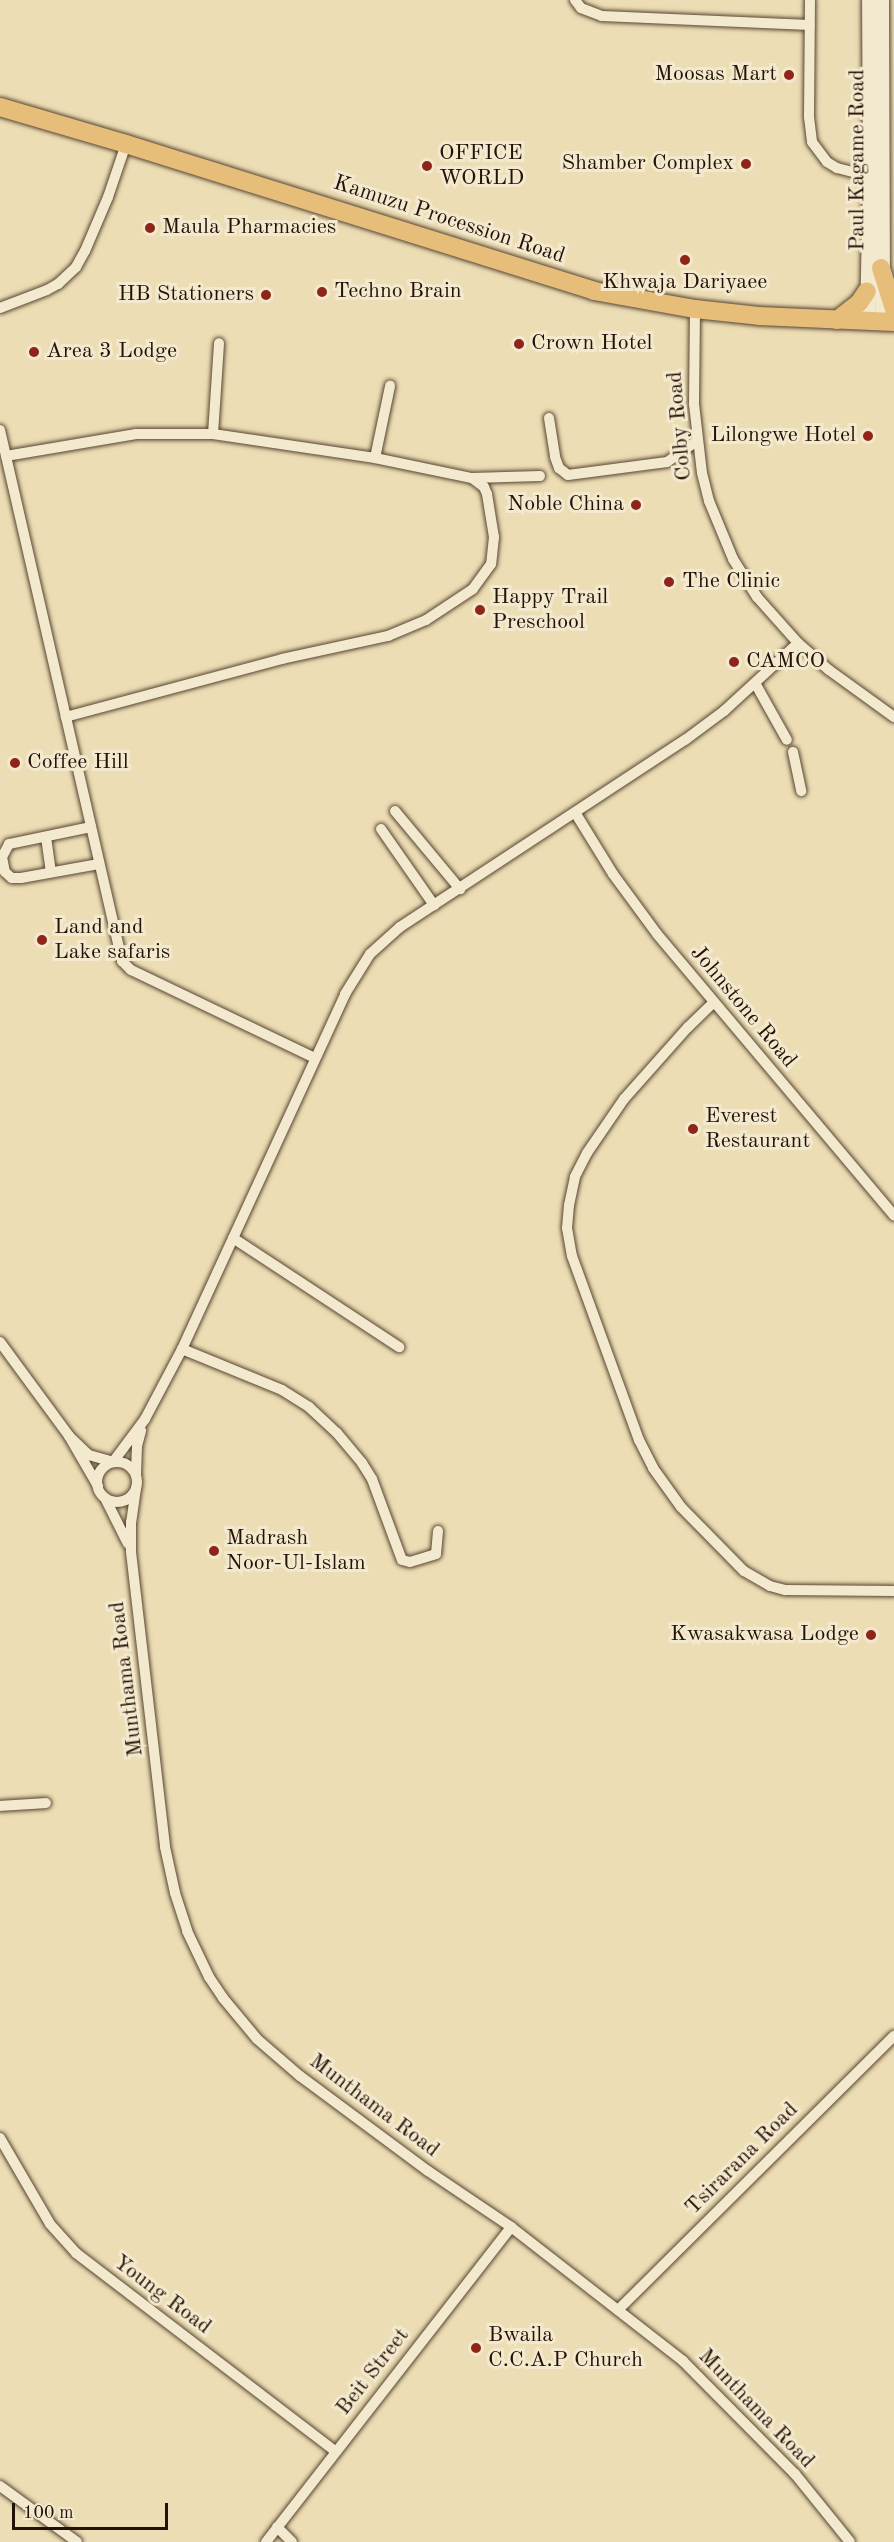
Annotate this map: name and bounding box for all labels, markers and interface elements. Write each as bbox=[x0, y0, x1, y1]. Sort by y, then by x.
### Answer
place label: Moosas Mart bbox=[655, 62, 777, 88]
marker: Moosas Mart bbox=[782, 68, 796, 82]
street label: Paul Kagame Road bbox=[845, 69, 871, 251]
place label: OFFICE WORLD bbox=[439, 140, 524, 192]
place label: Shamber Complex bbox=[561, 151, 734, 177]
marker: Shamber Complex bbox=[739, 157, 753, 171]
marker: OFFICE WORLD bbox=[420, 159, 434, 173]
street label: Kamuzu Procession Road bbox=[330, 170, 568, 270]
place label: Maula Pharmacies bbox=[162, 215, 336, 241]
marker: Maula Pharmacies bbox=[143, 221, 157, 235]
marker: Khwaja Dariyaee bbox=[678, 253, 692, 267]
place label: Khwaja Dariyaee bbox=[603, 270, 767, 296]
place label: Techno Brain bbox=[334, 279, 462, 305]
place label: HB Stationers bbox=[118, 282, 254, 308]
marker: Techno Brain bbox=[315, 285, 329, 299]
marker: HB Stationers bbox=[259, 288, 273, 302]
place label: Crown Hotel bbox=[531, 331, 652, 357]
marker: Crown Hotel bbox=[512, 337, 526, 351]
place label: Area 3 Lodge bbox=[46, 339, 177, 365]
marker: Area 3 Lodge bbox=[27, 345, 41, 359]
street label: Colby Road bbox=[662, 370, 698, 482]
place label: Lilongwe Hotel bbox=[710, 423, 856, 449]
marker: Lilongwe Hotel bbox=[861, 429, 875, 443]
place label: Noble China bbox=[507, 492, 624, 518]
marker: Noble China bbox=[629, 498, 643, 512]
place label: The Clinic bbox=[682, 569, 780, 595]
marker: The Clinic bbox=[660, 573, 678, 591]
place label: Happy Trail Preschool bbox=[492, 584, 608, 636]
marker: Happy Trail Preschool bbox=[473, 603, 487, 617]
place label: CAMCO bbox=[746, 649, 825, 675]
marker: CAMCO bbox=[727, 655, 741, 669]
place label: Coffee Hill bbox=[27, 750, 129, 776]
marker: Coffee Hill bbox=[8, 756, 22, 770]
place label: Land and Lake safaris bbox=[54, 914, 170, 966]
marker: Land and Lake safaris bbox=[35, 933, 49, 947]
street label: Johnstone Road bbox=[684, 940, 802, 1074]
place label: Everest Restaurant bbox=[705, 1103, 810, 1154]
marker: Everest Restaurant bbox=[686, 1122, 700, 1136]
place label: Madrash Noor-Ul-Islam bbox=[226, 1525, 366, 1576]
marker: Madrash Noor-Ul-Islam bbox=[207, 1544, 221, 1558]
street label: Munthama Road bbox=[104, 1600, 150, 1758]
place label: Kwasakwasa Lodge bbox=[670, 1622, 859, 1648]
marker: Kwasakwasa Lodge bbox=[864, 1628, 878, 1642]
street label: Munthama Road bbox=[304, 2048, 444, 2164]
street label: Tsirarana Road bbox=[680, 2097, 804, 2221]
street label: Young Road bbox=[108, 2250, 216, 2340]
place label: Bwaila C.C.A.P Church bbox=[488, 2322, 643, 2374]
street label: Beit Street bbox=[331, 2323, 415, 2421]
marker: Bwaila C.C.A.P Church bbox=[469, 2341, 483, 2355]
street label: Munthama Road bbox=[692, 2344, 820, 2474]
scale bar bbox=[15, 2491, 171, 2529]
text: 100 m bbox=[23, 2504, 74, 2522]

